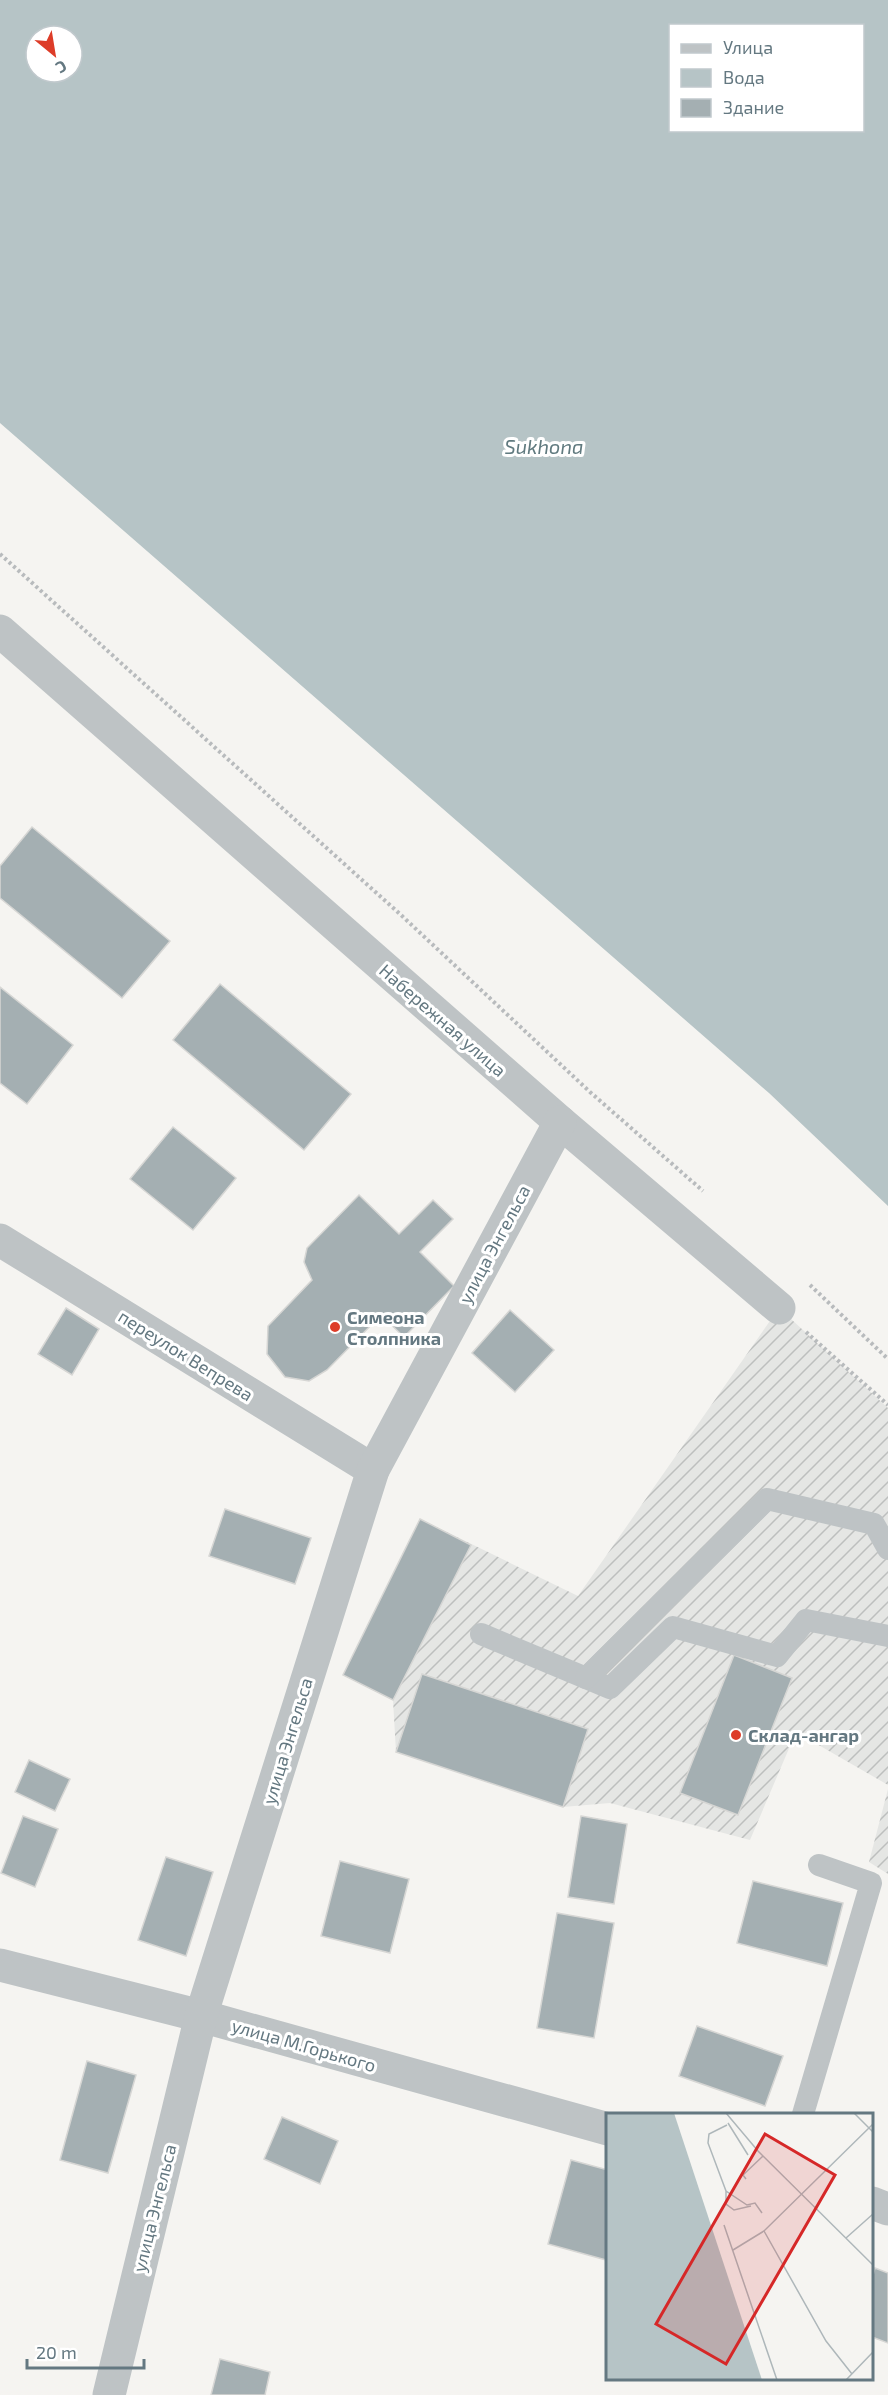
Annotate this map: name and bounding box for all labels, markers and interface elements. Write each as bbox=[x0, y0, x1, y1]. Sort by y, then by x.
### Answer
north arrow bbox=[24, 24, 84, 84]
legend bbox=[669, 24, 864, 132]
text: Улица bbox=[723, 36, 773, 58]
text: С bbox=[53, 57, 71, 78]
text: Вода bbox=[723, 66, 765, 88]
text: Здание bbox=[723, 96, 784, 118]
water label: Sukhona bbox=[505, 434, 583, 458]
street label: Набережная улица bbox=[375, 959, 511, 1081]
street label: улица Энгельса bbox=[453, 1181, 535, 1307]
street label: переулок Вепрева bbox=[115, 1305, 257, 1405]
place label: Симеона Столпника bbox=[347, 1306, 441, 1349]
marker: Симеона Столпника bbox=[328, 1320, 342, 1334]
street label: улица Энгельса bbox=[257, 1675, 317, 1807]
place label: Склад-ангар bbox=[748, 1724, 859, 1746]
marker: Склад-ангар bbox=[729, 1728, 743, 1742]
street label: улица М.Горького bbox=[229, 2014, 379, 2076]
inset map bbox=[606, 2113, 873, 2380]
street label: улица Энгельса bbox=[127, 2142, 181, 2274]
scale bar bbox=[27, 2332, 144, 2370]
text: 20 m bbox=[36, 2341, 77, 2363]

